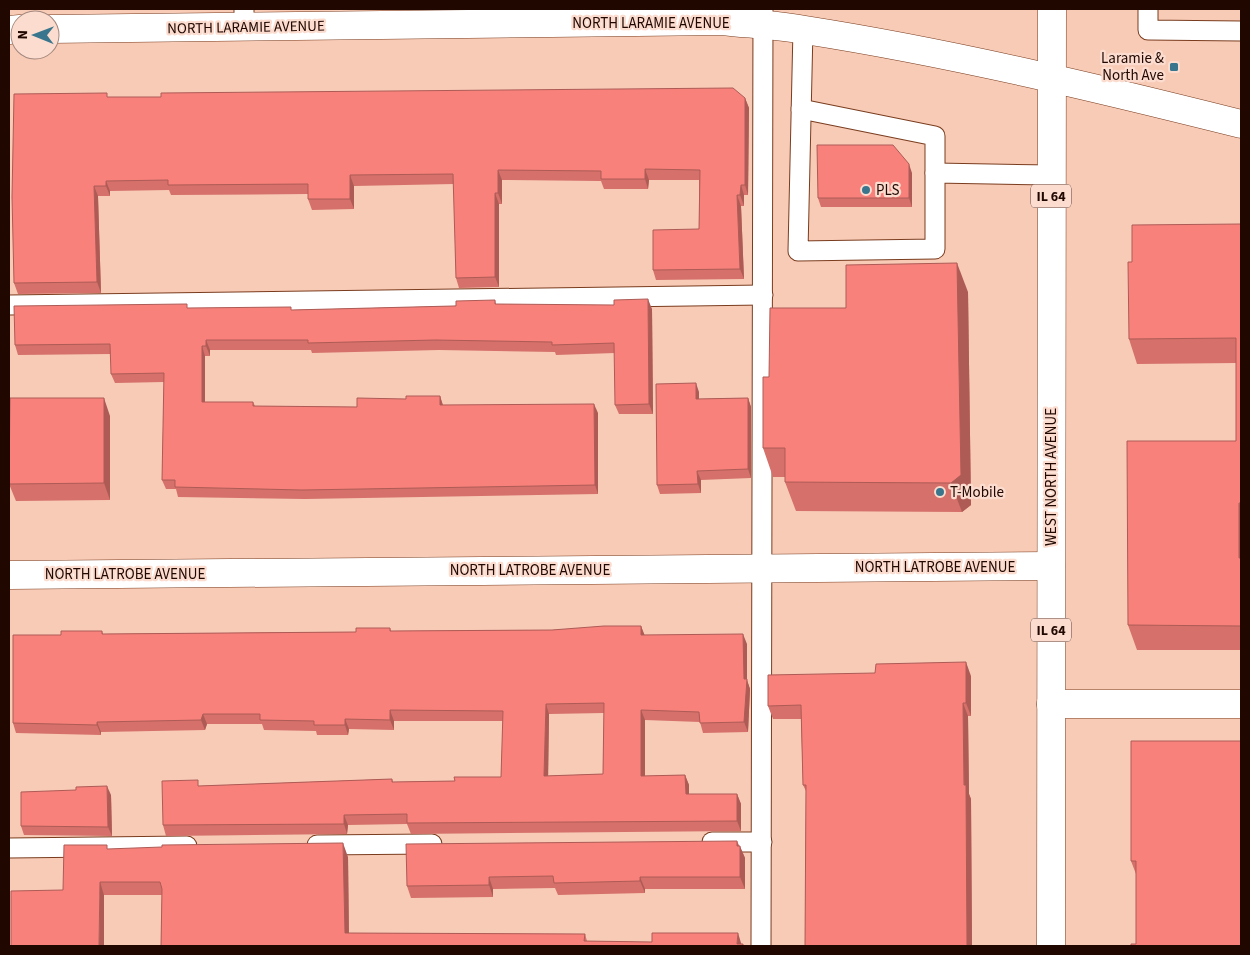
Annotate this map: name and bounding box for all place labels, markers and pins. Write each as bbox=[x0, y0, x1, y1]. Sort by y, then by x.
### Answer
place label: Laramie & North Ave bbox=[1101, 48, 1164, 86]
marker: Laramie & North Ave bbox=[1168, 61, 1180, 73]
place label: PLS bbox=[876, 180, 899, 201]
marker: PLS bbox=[860, 184, 872, 196]
place label: T-Mobile bbox=[950, 482, 1004, 503]
marker: T-Mobile bbox=[934, 486, 946, 498]

